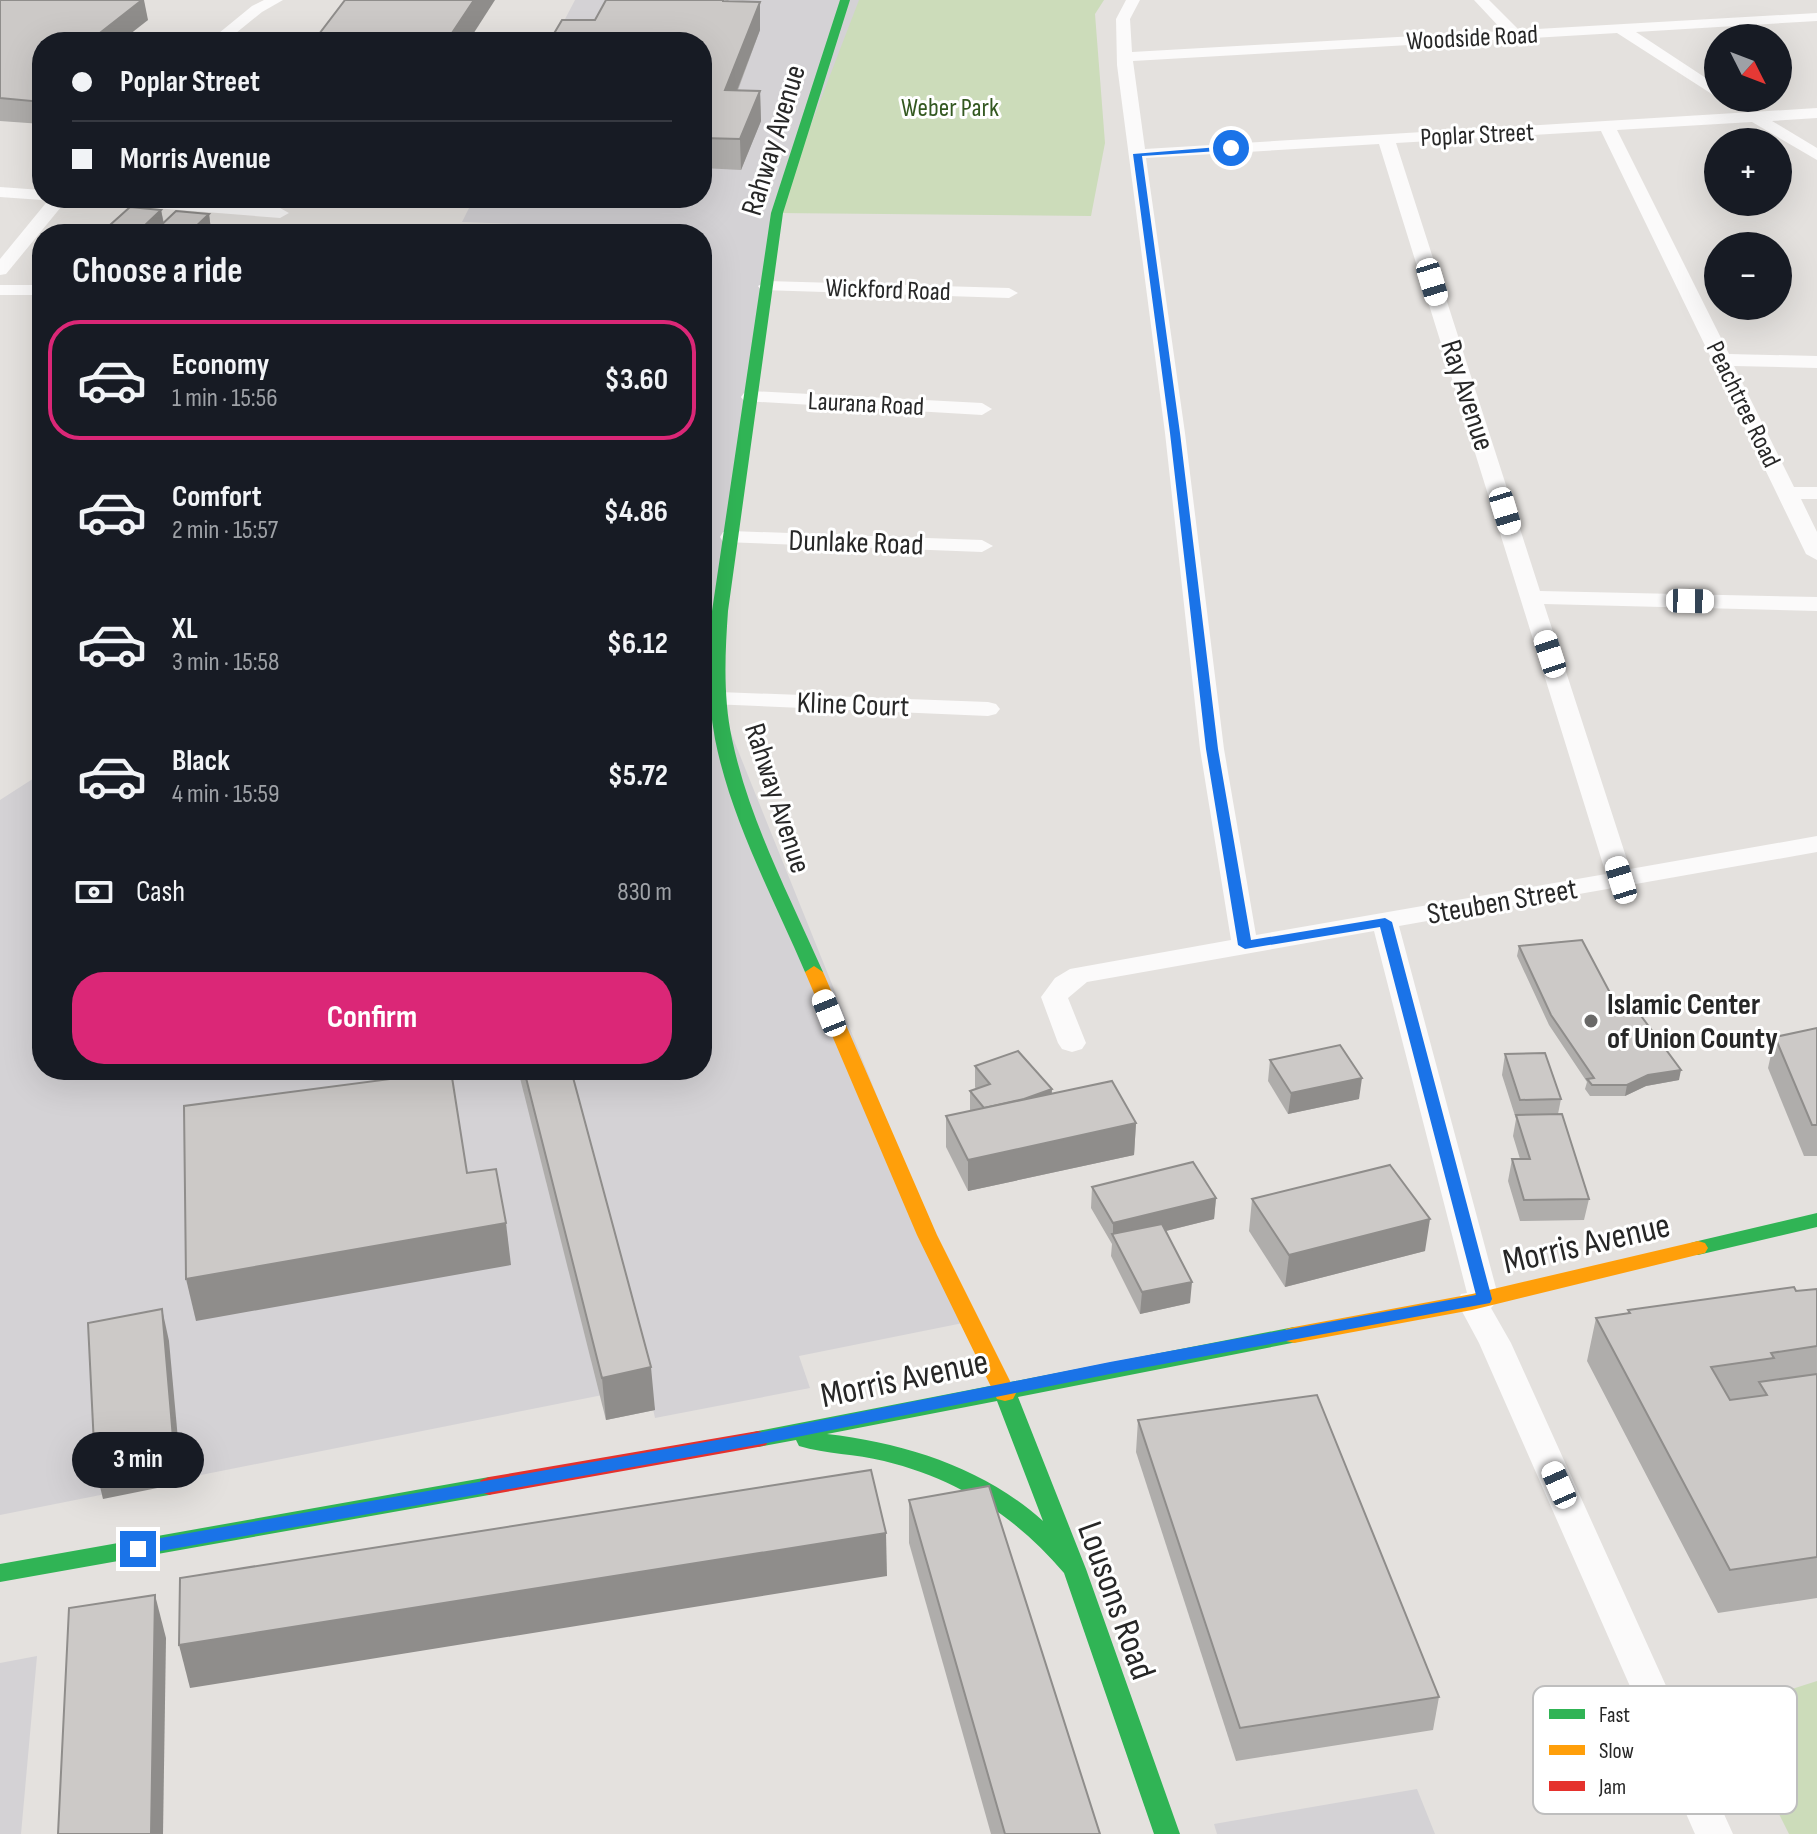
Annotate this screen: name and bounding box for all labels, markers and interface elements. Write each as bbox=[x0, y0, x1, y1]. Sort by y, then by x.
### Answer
street label: Woodside Road bbox=[1405, 20, 1539, 57]
north arrow bbox=[1704, 24, 1792, 112]
map controls bbox=[1704, 24, 1792, 320]
street label: Rahway Avenue bbox=[734, 61, 814, 220]
text: Poplar Street bbox=[120, 64, 260, 100]
park label: Weber Park bbox=[901, 93, 999, 124]
street label: Poplar Street bbox=[1419, 117, 1535, 154]
button: + bbox=[1704, 128, 1792, 216]
route start bbox=[1213, 130, 1249, 166]
text: Morris Avenue bbox=[120, 141, 271, 177]
button: − bbox=[1704, 232, 1792, 320]
text: Choose a ride bbox=[72, 250, 243, 293]
car bbox=[1414, 256, 1450, 308]
street label: Wickford Road bbox=[825, 273, 951, 308]
street label: Ray Avenue bbox=[1432, 335, 1502, 455]
street label: Peachtree Road bbox=[1699, 337, 1786, 473]
icon: car bbox=[76, 344, 148, 416]
text: Economy bbox=[172, 347, 269, 383]
text: $3.60 bbox=[605, 362, 668, 398]
text: 1 min · 15:56 bbox=[172, 383, 278, 414]
street label: Laurana Road bbox=[807, 386, 925, 423]
icon: car bbox=[76, 476, 148, 548]
text: Comfort bbox=[172, 479, 262, 515]
car bbox=[1487, 485, 1523, 537]
text: $4.86 bbox=[604, 494, 668, 530]
text: 2 min · 15:57 bbox=[172, 515, 278, 546]
street label: Dunlake Road bbox=[788, 523, 924, 563]
car bbox=[1666, 589, 1714, 613]
icon: car bbox=[76, 608, 148, 680]
text: XL bbox=[172, 611, 198, 647]
text: $6.12 bbox=[607, 626, 668, 662]
car bbox=[1531, 627, 1569, 681]
text: 3 min · 15:58 bbox=[172, 647, 279, 678]
street label: Kline Court bbox=[796, 685, 910, 725]
street label: Rahway Avenue bbox=[736, 719, 818, 878]
icon: car bbox=[76, 740, 148, 812]
text: Black bbox=[172, 743, 230, 779]
text: $5.72 bbox=[608, 758, 668, 794]
text: 4 min · 15:59 bbox=[172, 779, 279, 810]
car bbox=[1603, 854, 1639, 906]
icon: cash bbox=[72, 870, 116, 914]
street label: Steuben Street bbox=[1424, 871, 1580, 933]
text: Cash bbox=[136, 874, 185, 910]
text: 830 m bbox=[617, 877, 672, 908]
button: Confirm bbox=[72, 972, 672, 1064]
car bbox=[809, 986, 849, 1040]
place label: Islamic Center of Union County bbox=[1607, 987, 1778, 1057]
marker: Islamic Center of Union County bbox=[1582, 1012, 1600, 1030]
street label: Morris Avenue bbox=[1499, 1204, 1674, 1285]
street label: Morris Avenue bbox=[817, 1341, 992, 1418]
callout: 3 min bbox=[72, 1433, 204, 1489]
text: 3 min bbox=[113, 1444, 163, 1475]
car bbox=[1538, 1458, 1580, 1512]
street label: Lousons Road bbox=[1067, 1516, 1164, 1686]
route end bbox=[120, 1531, 156, 1567]
legend bbox=[1533, 1686, 1797, 1814]
text: Fast bbox=[1599, 1702, 1630, 1729]
text: Slow bbox=[1599, 1738, 1634, 1765]
text: Jam bbox=[1598, 1774, 1626, 1801]

